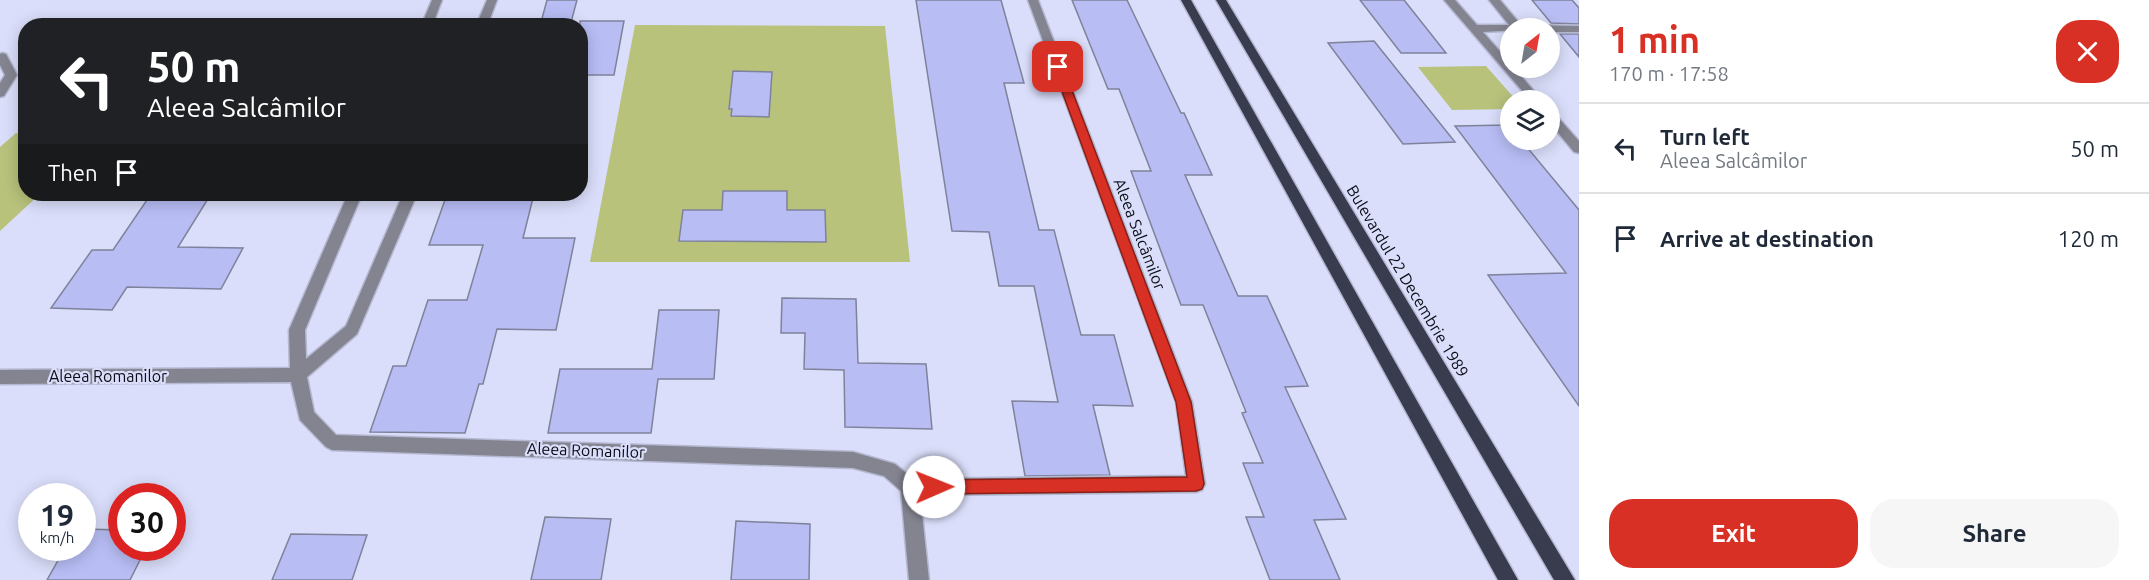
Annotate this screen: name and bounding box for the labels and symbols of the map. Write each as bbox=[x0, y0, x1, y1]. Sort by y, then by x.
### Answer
north arrow bbox=[1500, 18, 1560, 78]
pin bbox=[1032, 41, 1083, 92]
street label: Aleea Salcâmilor bbox=[1110, 176, 1170, 292]
street label: Bulevardul 22 Decembrie 1989 bbox=[1343, 182, 1473, 380]
street label: Aleea Romanilor bbox=[49, 367, 167, 385]
street label: Aleea Romanilor bbox=[527, 439, 645, 461]
position arrow bbox=[902, 455, 966, 519]
speed limit sign: 30 bbox=[108, 483, 186, 561]

